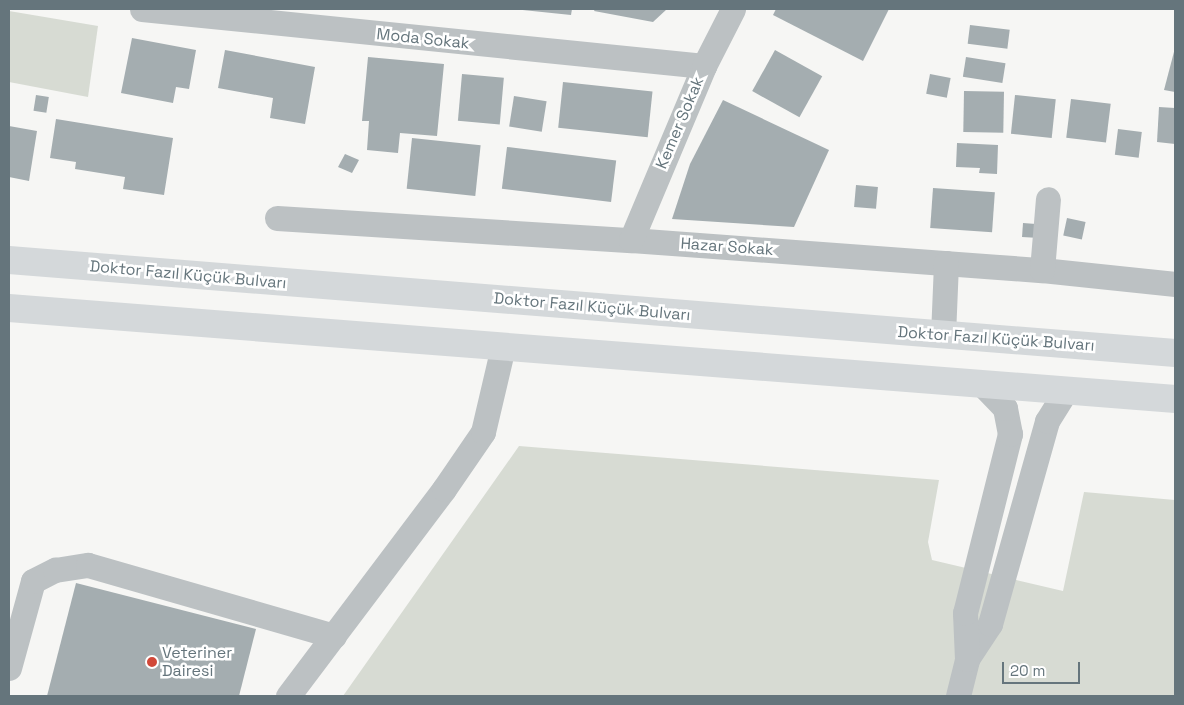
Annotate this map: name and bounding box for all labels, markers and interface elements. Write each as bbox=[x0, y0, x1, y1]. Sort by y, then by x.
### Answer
street label: Moda Sokak bbox=[376, 25, 470, 53]
street label: Kemer Sokak bbox=[652, 74, 708, 172]
street label: Hazar Sokak bbox=[680, 234, 774, 260]
street label: Doktor Fazıl Küçük Bulvarı bbox=[89, 257, 287, 293]
street label: Doktor Fazıl Küçük Bulvarı bbox=[493, 289, 691, 325]
street label: Doktor Fazıl Küçük Bulvarı bbox=[897, 323, 1095, 355]
place label: Veteriner Dairesi bbox=[162, 643, 232, 681]
scale bar bbox=[1004, 652, 1082, 684]
marker: Veteriner Dairesi bbox=[146, 656, 158, 668]
text: 20 m bbox=[1010, 661, 1045, 680]

